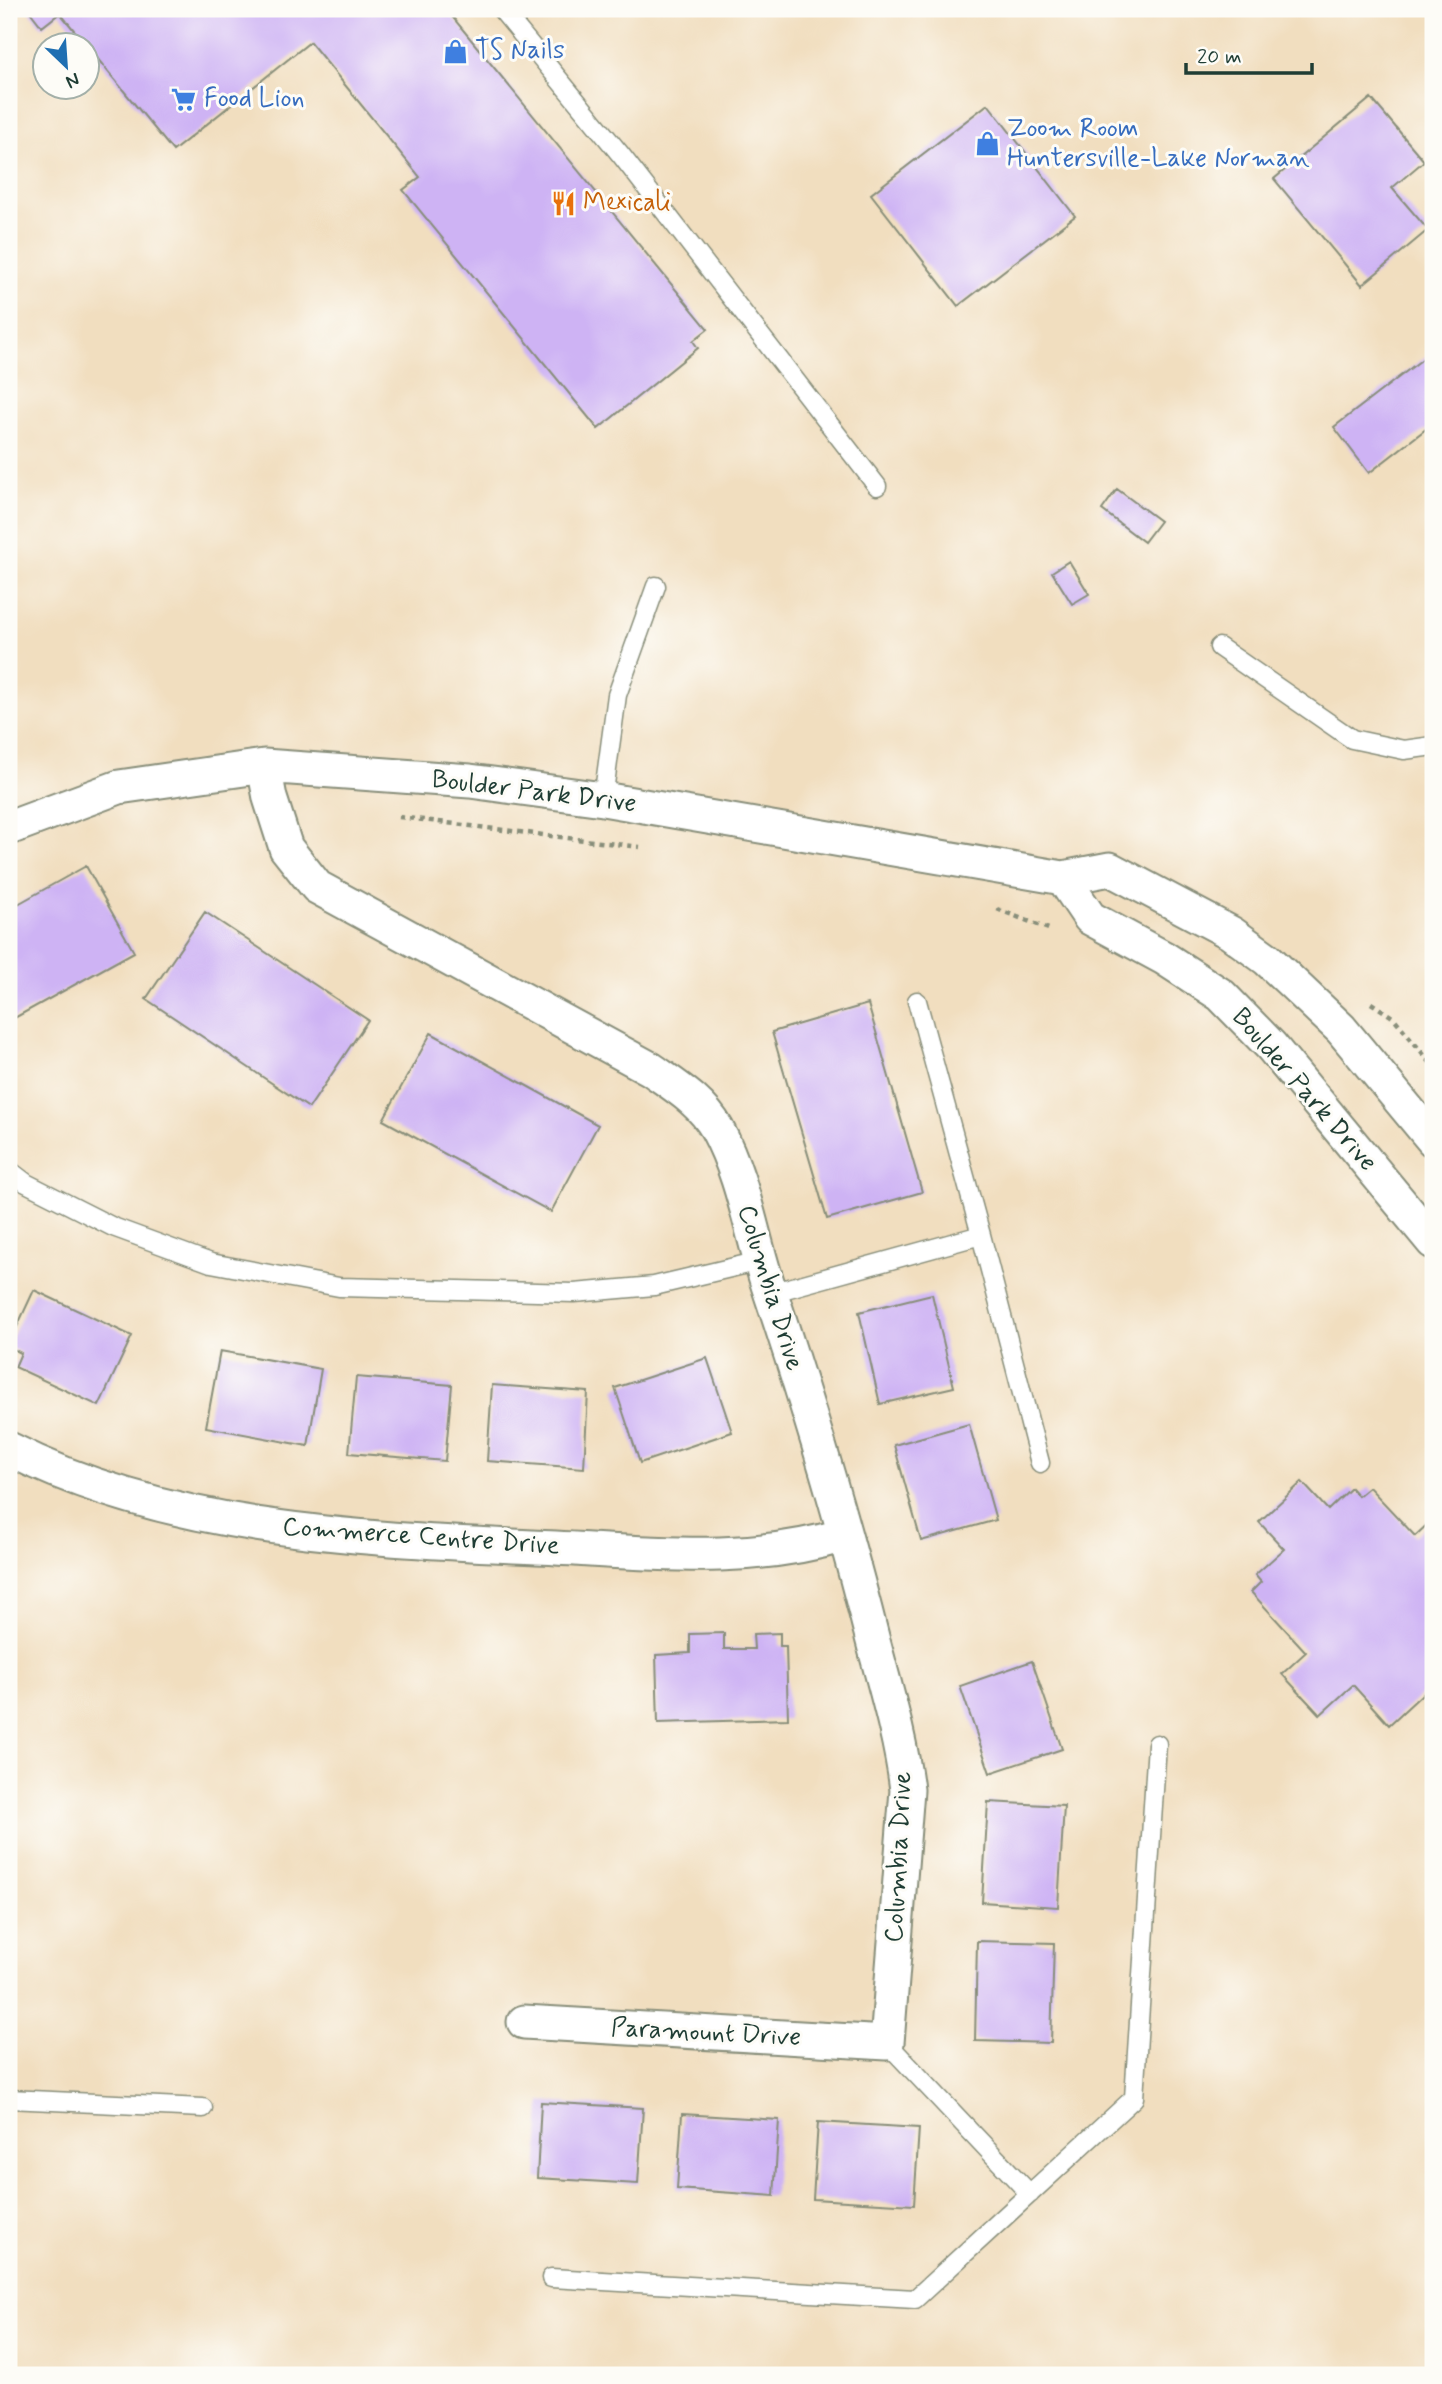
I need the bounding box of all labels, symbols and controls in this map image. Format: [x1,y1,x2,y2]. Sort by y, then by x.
north arrow [32,32,102,102]
scale bar [1186,32,1312,76]
place label: TS Nails [475,34,565,68]
shop icon: TS Nails [441,37,469,65]
text: 20 m [1197,43,1242,71]
text: N [62,66,84,94]
place label: Food Lion [204,82,305,116]
supermarket icon: Food Lion [170,85,198,113]
place label: Zoom Room Huntersville-Lake Norman [1007,112,1310,176]
shop icon: Zoom Room Huntersville-Lake Norman [973,130,1001,158]
place label: Mexicali [583,186,671,220]
restaurant icon: Mexicali [549,189,577,217]
street label: Boulder Park Drive [430,763,638,821]
street label: Boulder Park Drive [1224,1001,1384,1179]
street label: Columbia Drive [729,1201,811,1375]
street label: Commerce Centre Drive [281,1510,561,1564]
street label: Columbia Drive [878,1770,920,1944]
street label: Paramount Drive [610,2011,802,2055]

